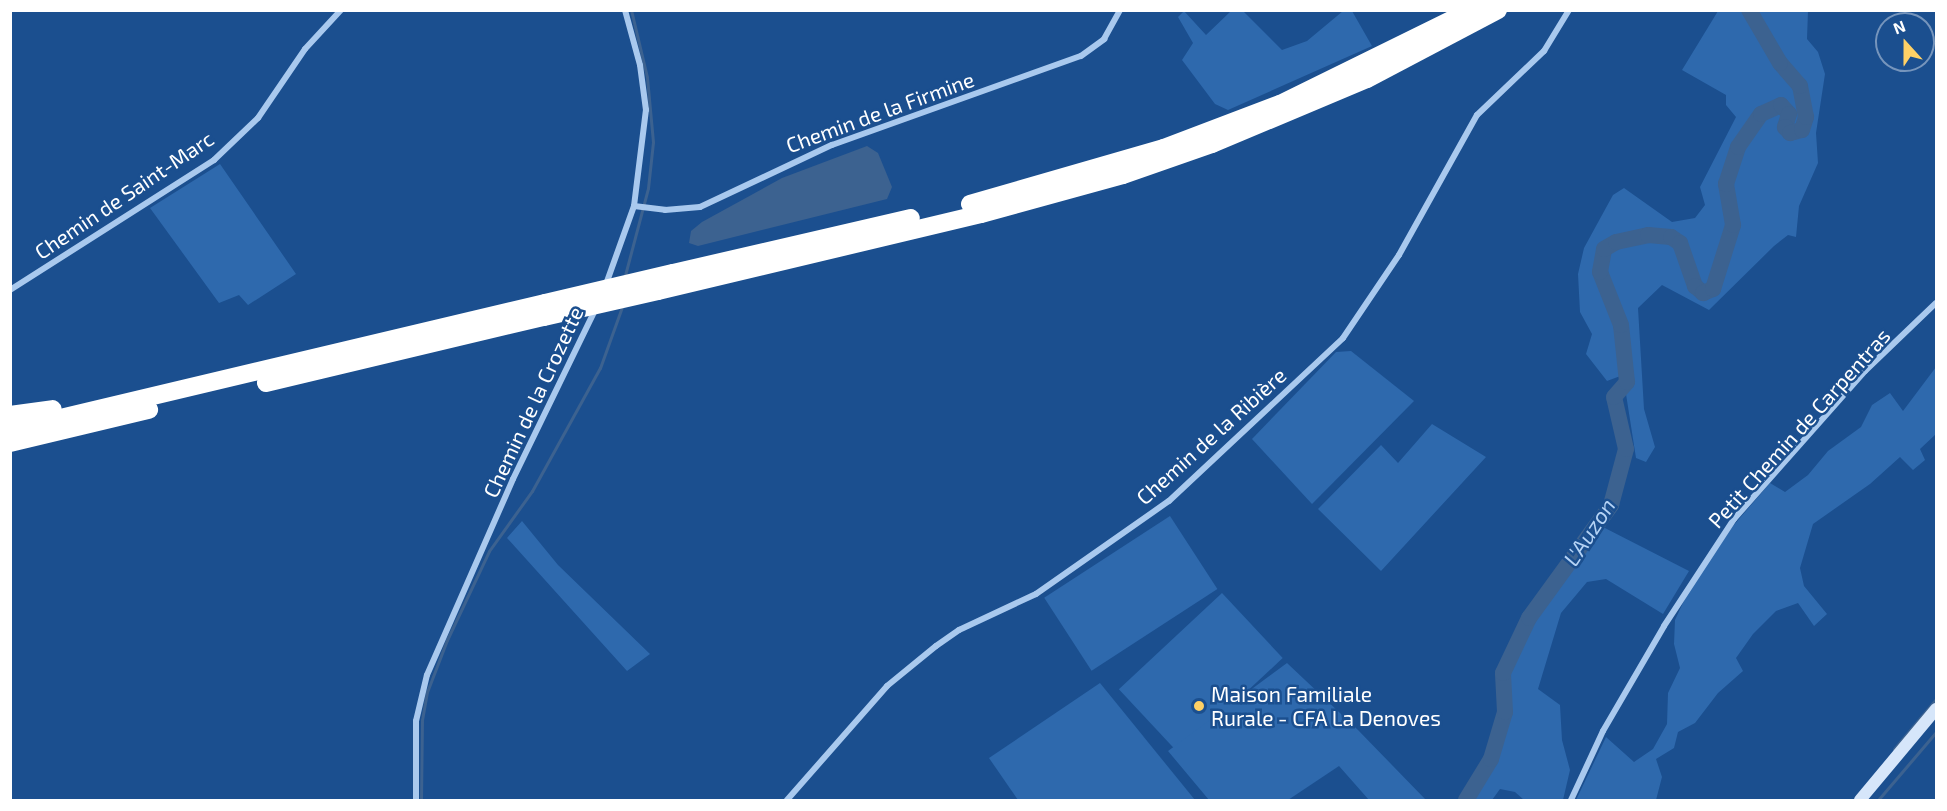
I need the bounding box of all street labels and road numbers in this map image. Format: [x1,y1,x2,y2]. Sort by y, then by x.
street label: Chemin de la Firmine [782,66,978,158]
street label: Chemin de Saint-Marc [30,126,218,264]
street label: Chemin de la Crozette [478,303,588,501]
street label: Petit Chemin de Carpentras [1703,323,1895,533]
street label: Chemin de la Ribière [1131,362,1291,510]

